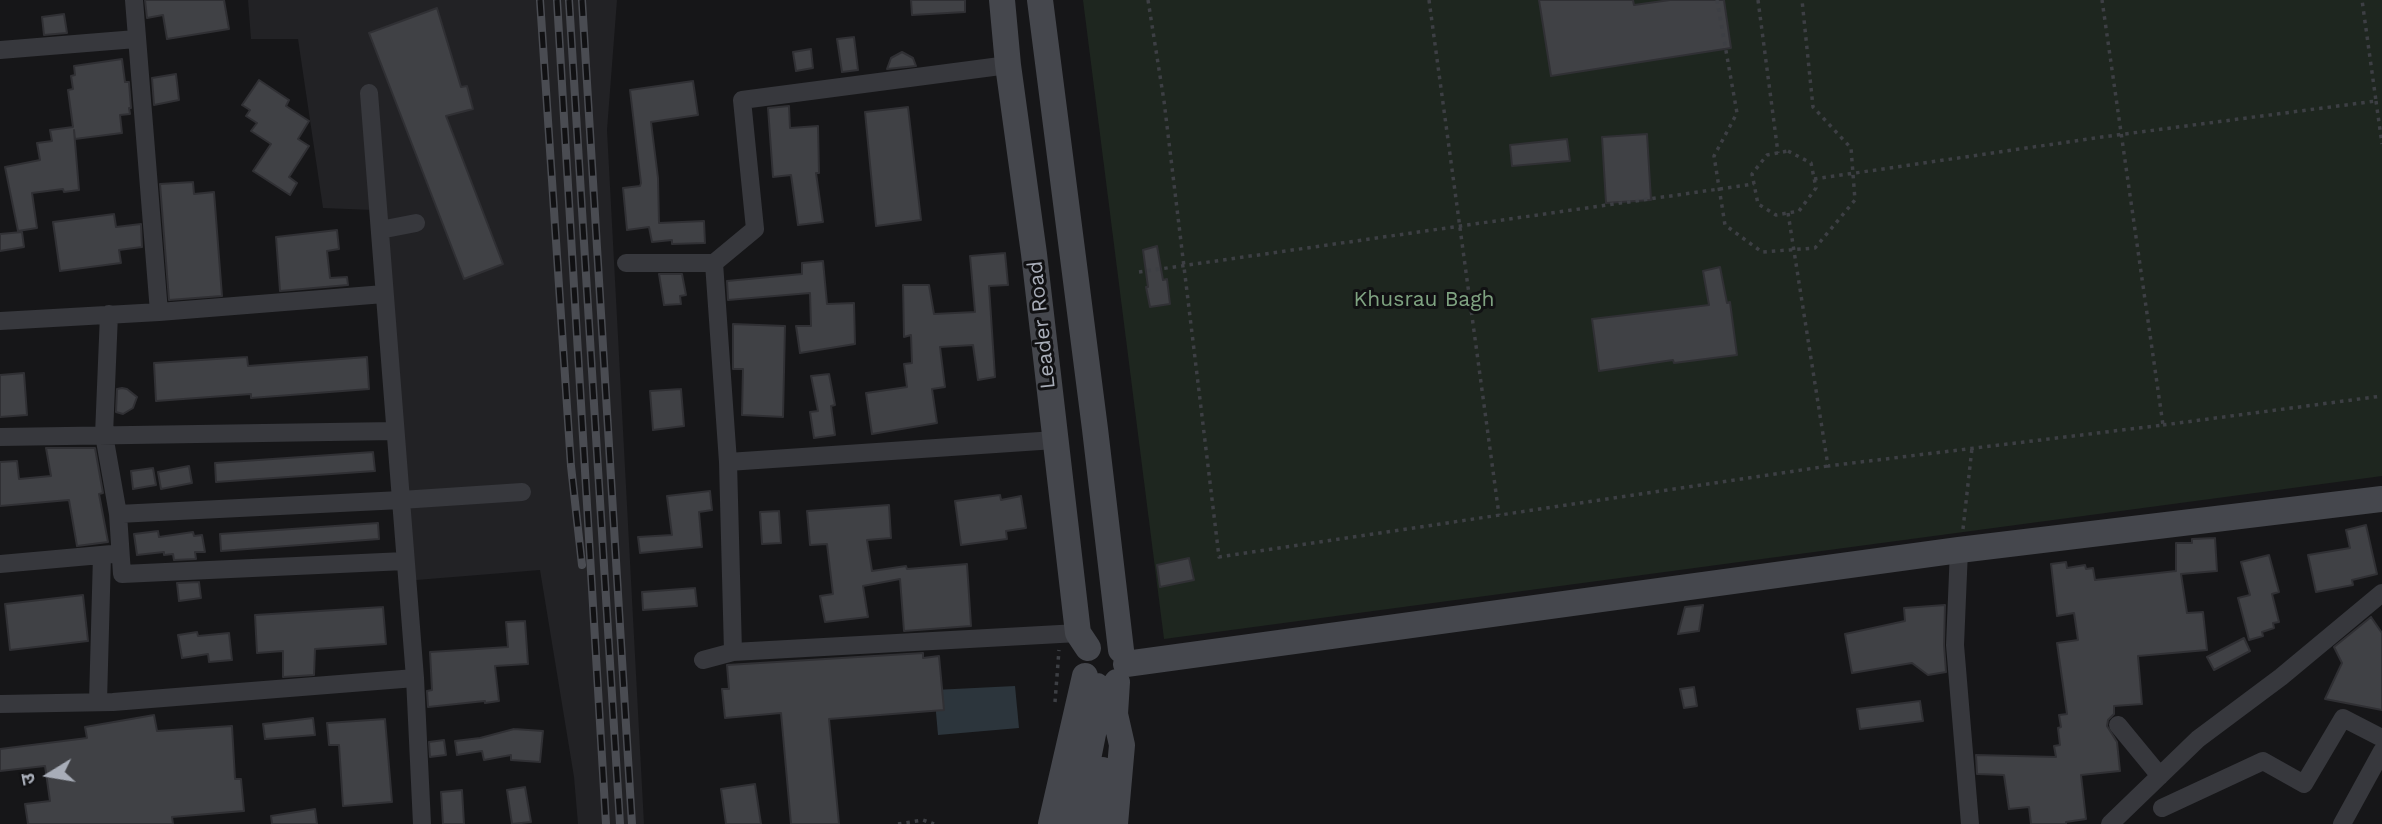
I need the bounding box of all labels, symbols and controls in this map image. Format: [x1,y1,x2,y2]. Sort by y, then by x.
street label: Leader Road [1023,260,1061,390]
park label: Khusrau Bagh [1354,287,1494,313]
north arrow [14,740,84,810]
text: उ [16,771,40,787]

